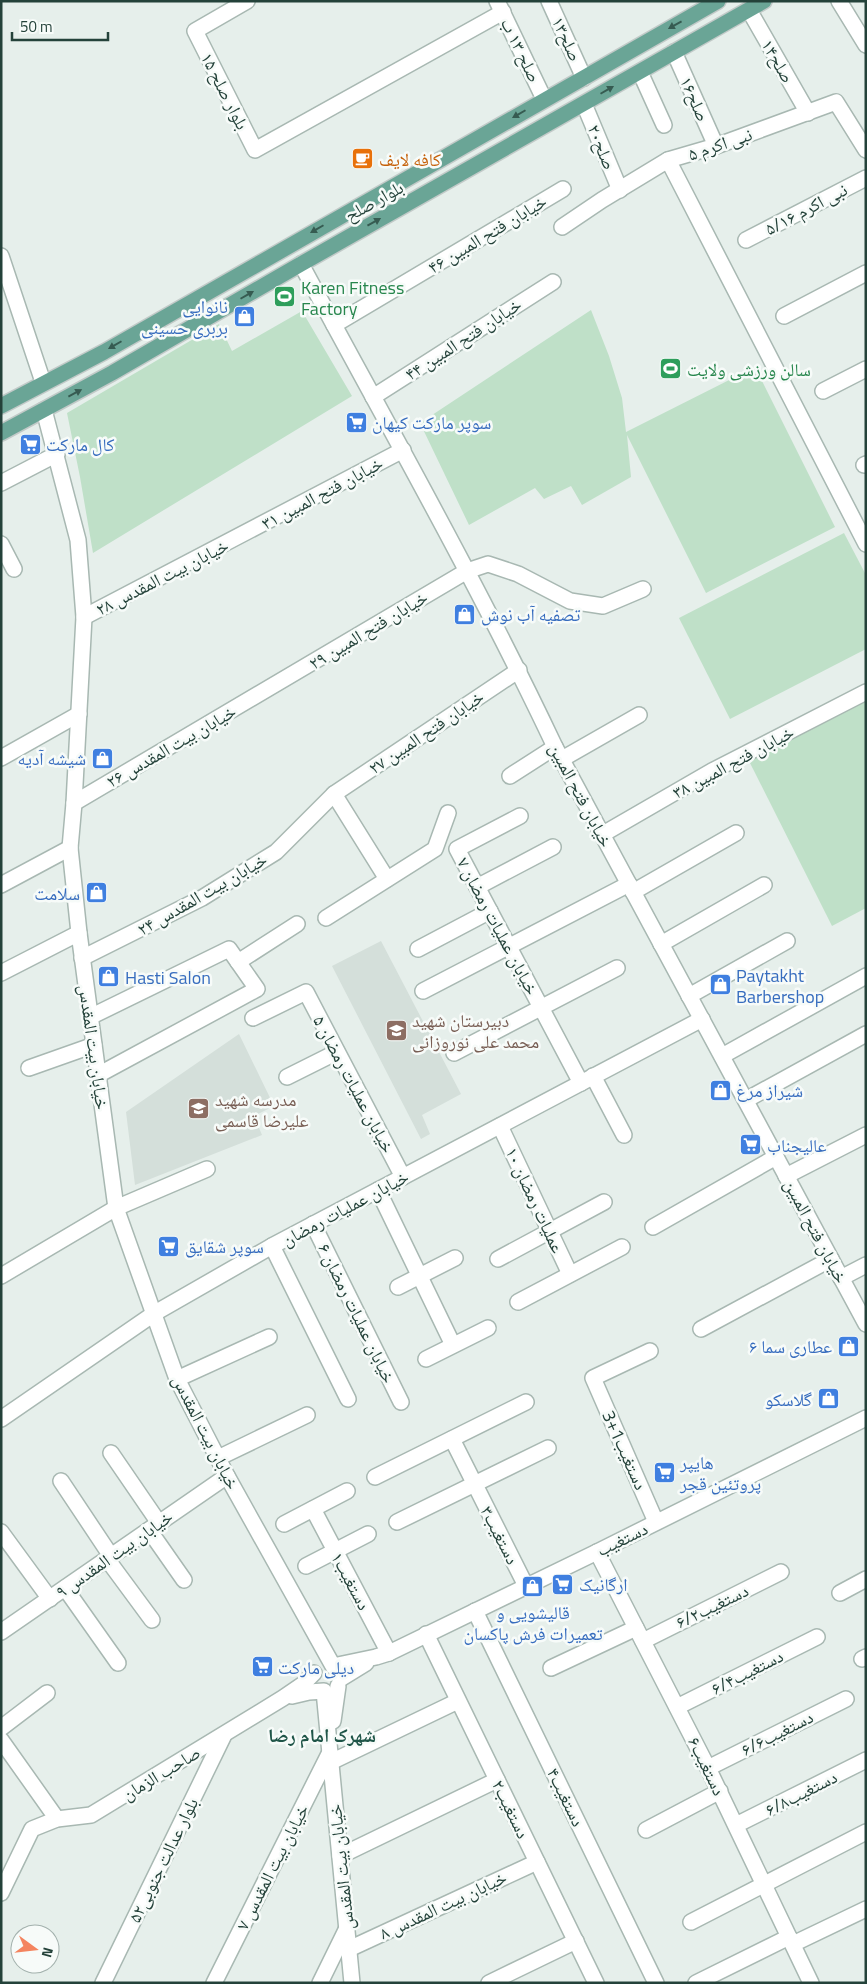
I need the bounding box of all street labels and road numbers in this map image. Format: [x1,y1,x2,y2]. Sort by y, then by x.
street label: صلح۱۳ [545,12,589,66]
street label: صلح ۱۳ ب [494,13,548,87]
street label: صلح۱۴ [755,34,801,88]
street label: بلوار صلح ۱۵ [194,48,256,134]
street label: صلح۱۶ [673,72,717,126]
street label: صلح۲۰ [581,120,623,174]
street label: نبی اکرم ۵ [684,120,756,168]
street label: بلوار صلح [340,174,408,228]
street label: نبی اکرم ۵/۱۶ [760,176,852,242]
street label: خیابان فتح المبین ۴۶ [422,188,552,280]
street label: خیابان فتح المبین ۴۴ [399,291,527,387]
street label: خیابان فتح المبین ۳۱ [256,450,388,536]
street label: خیابان بیت المقدس ۲۸ [91,532,233,622]
street label: خیابان فتح المبین ۲۹ [303,584,433,676]
street label: خیابان فتح المبین ۲۷ [363,683,489,781]
street label: خیابان بیت المقدس ۲۶ [101,698,241,794]
street label: خیابان فتح المبین ۳۸ [667,719,799,805]
street label: خیابان فتح المبین [542,738,620,852]
street label: خیابان بیت المقدس ۲۴ [132,846,272,942]
street label: خیابان عملیات رمضان ۷ [450,852,546,1000]
street label: خیابان بیت المقدس [72,983,116,1111]
street label: خیابان عملیات رمضان ۵ [306,1010,402,1158]
street label: عملیات رمضان ۱۰ [499,1143,571,1257]
street label: خیابان عملیات رمضان [277,1163,413,1253]
street label: خیابان فتح المبین [777,1174,855,1288]
street label: خیابان عملیات رمضان ۶ [311,1238,403,1388]
street label: خیابان بیت المقدس [165,1370,247,1494]
street label: 3+1دستغیب [595,1406,655,1494]
street label: دستغیب۳ [474,1501,526,1569]
street label: خیابان بیت المقدس ۹ [50,1503,178,1605]
street label: دستغیب [592,1515,652,1563]
street label: دستغیب۱ [324,1547,378,1615]
street label: دستغیب۶/۲ [671,1577,753,1635]
street label: دستغیب۶/۴ [706,1642,788,1702]
street label: دستغیب۶/۶ [736,1703,818,1763]
street label: دستغیب۶ [681,1732,733,1800]
street label: صاحب الزمان [117,1739,205,1807]
street label: دستغیب۴ [540,1763,592,1831]
street label: دستغیب۶/۸ [760,1763,842,1823]
street label: ۲دستغیب [485,1775,537,1843]
street label: بلوار عدالت جنوبی۵۲ [121,1793,205,1927]
street label: خیابان بیت المقدس ۷ [229,1799,315,1935]
street label: خیابان بیت المقدس [321,1803,361,1931]
street label: خیابان بیت المقدس ۸ [375,1864,511,1946]

